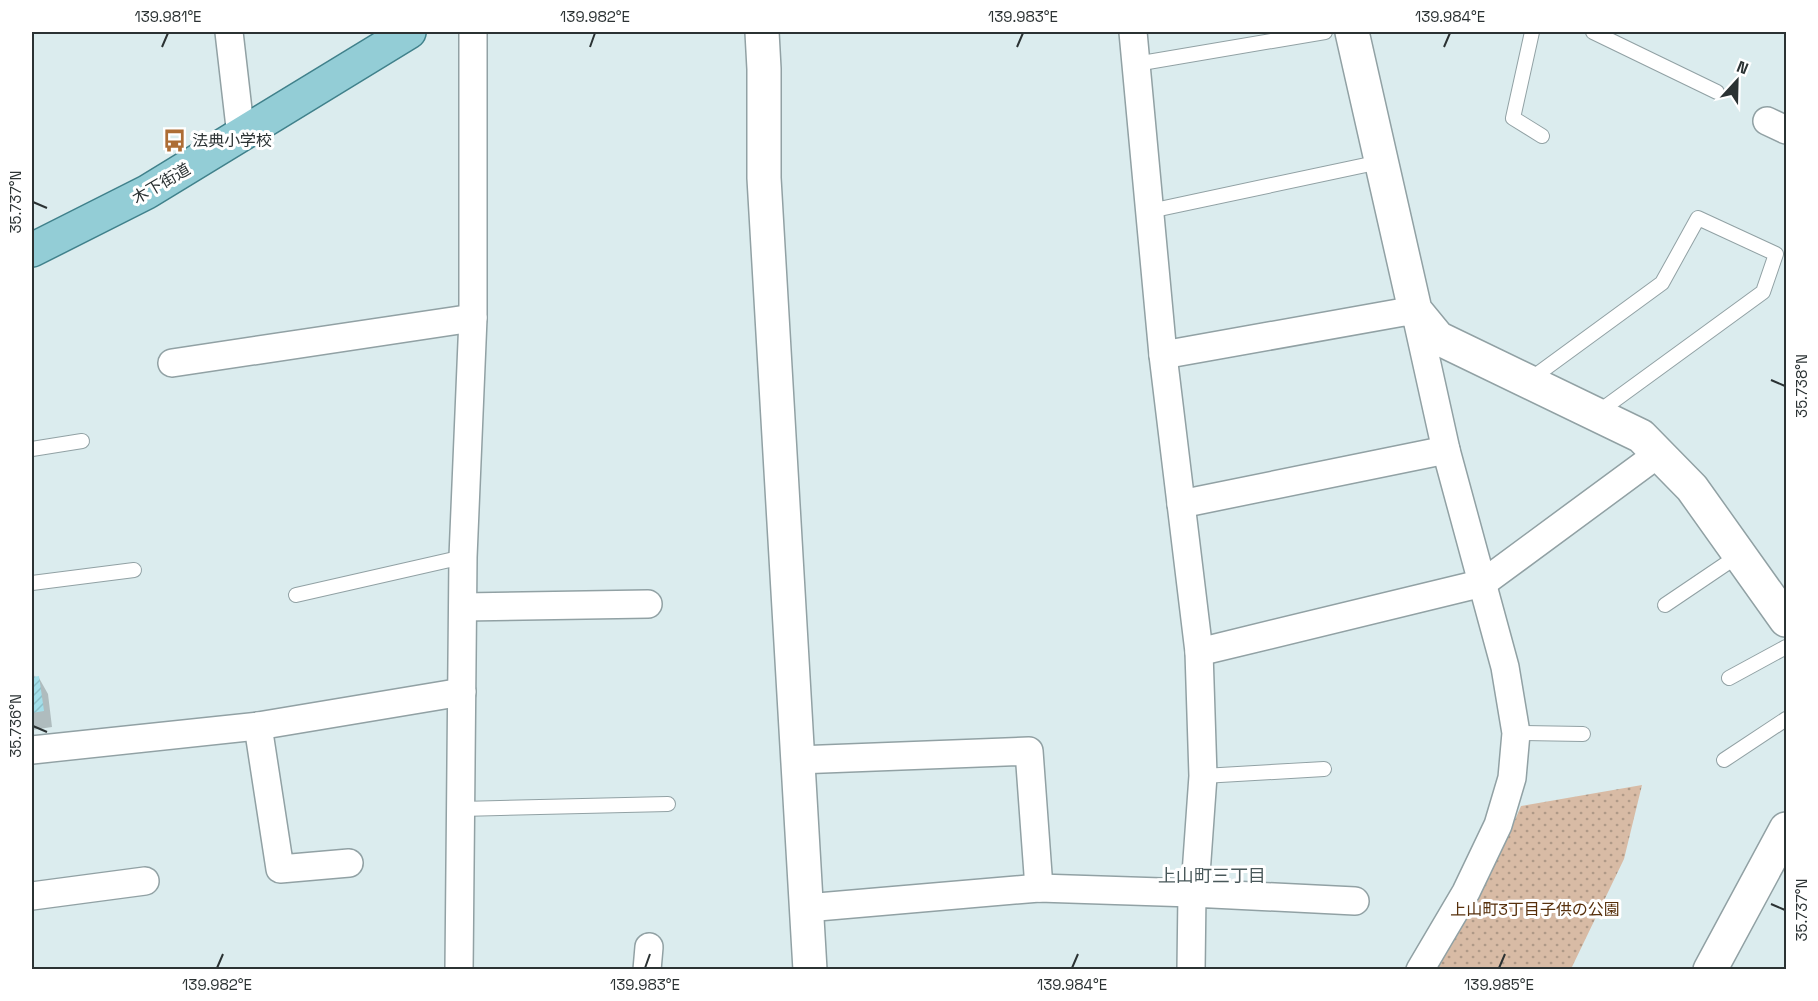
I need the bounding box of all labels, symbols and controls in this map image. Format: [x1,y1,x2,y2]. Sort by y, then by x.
text: 139.981°E [134,7,202,26]
text: 139.982°E [560,7,630,26]
text: 139.983°E [988,7,1058,26]
text: 139.984°E [1415,7,1485,26]
north arrow [1707,51,1767,111]
text: N [1734,56,1751,79]
bus stop icon: 法典小学校 [161,127,187,153]
place label: 法典小学校 [192,130,272,151]
street label: 木下街道 [128,158,194,209]
text: 35.737°N [6,171,25,233]
text: 35.738°N [1792,354,1811,418]
text: 35.736°N [6,694,25,758]
district label: 上山町三丁目 [1158,864,1266,887]
text: 35.737°N [1792,879,1811,941]
park label: 上山町3丁目子供の公園 [1450,899,1620,920]
text: 139.982°E [182,975,252,994]
text: 139.983°E [610,975,680,994]
text: 139.984°E [1037,975,1107,994]
text: 139.985°E [1464,975,1534,994]

